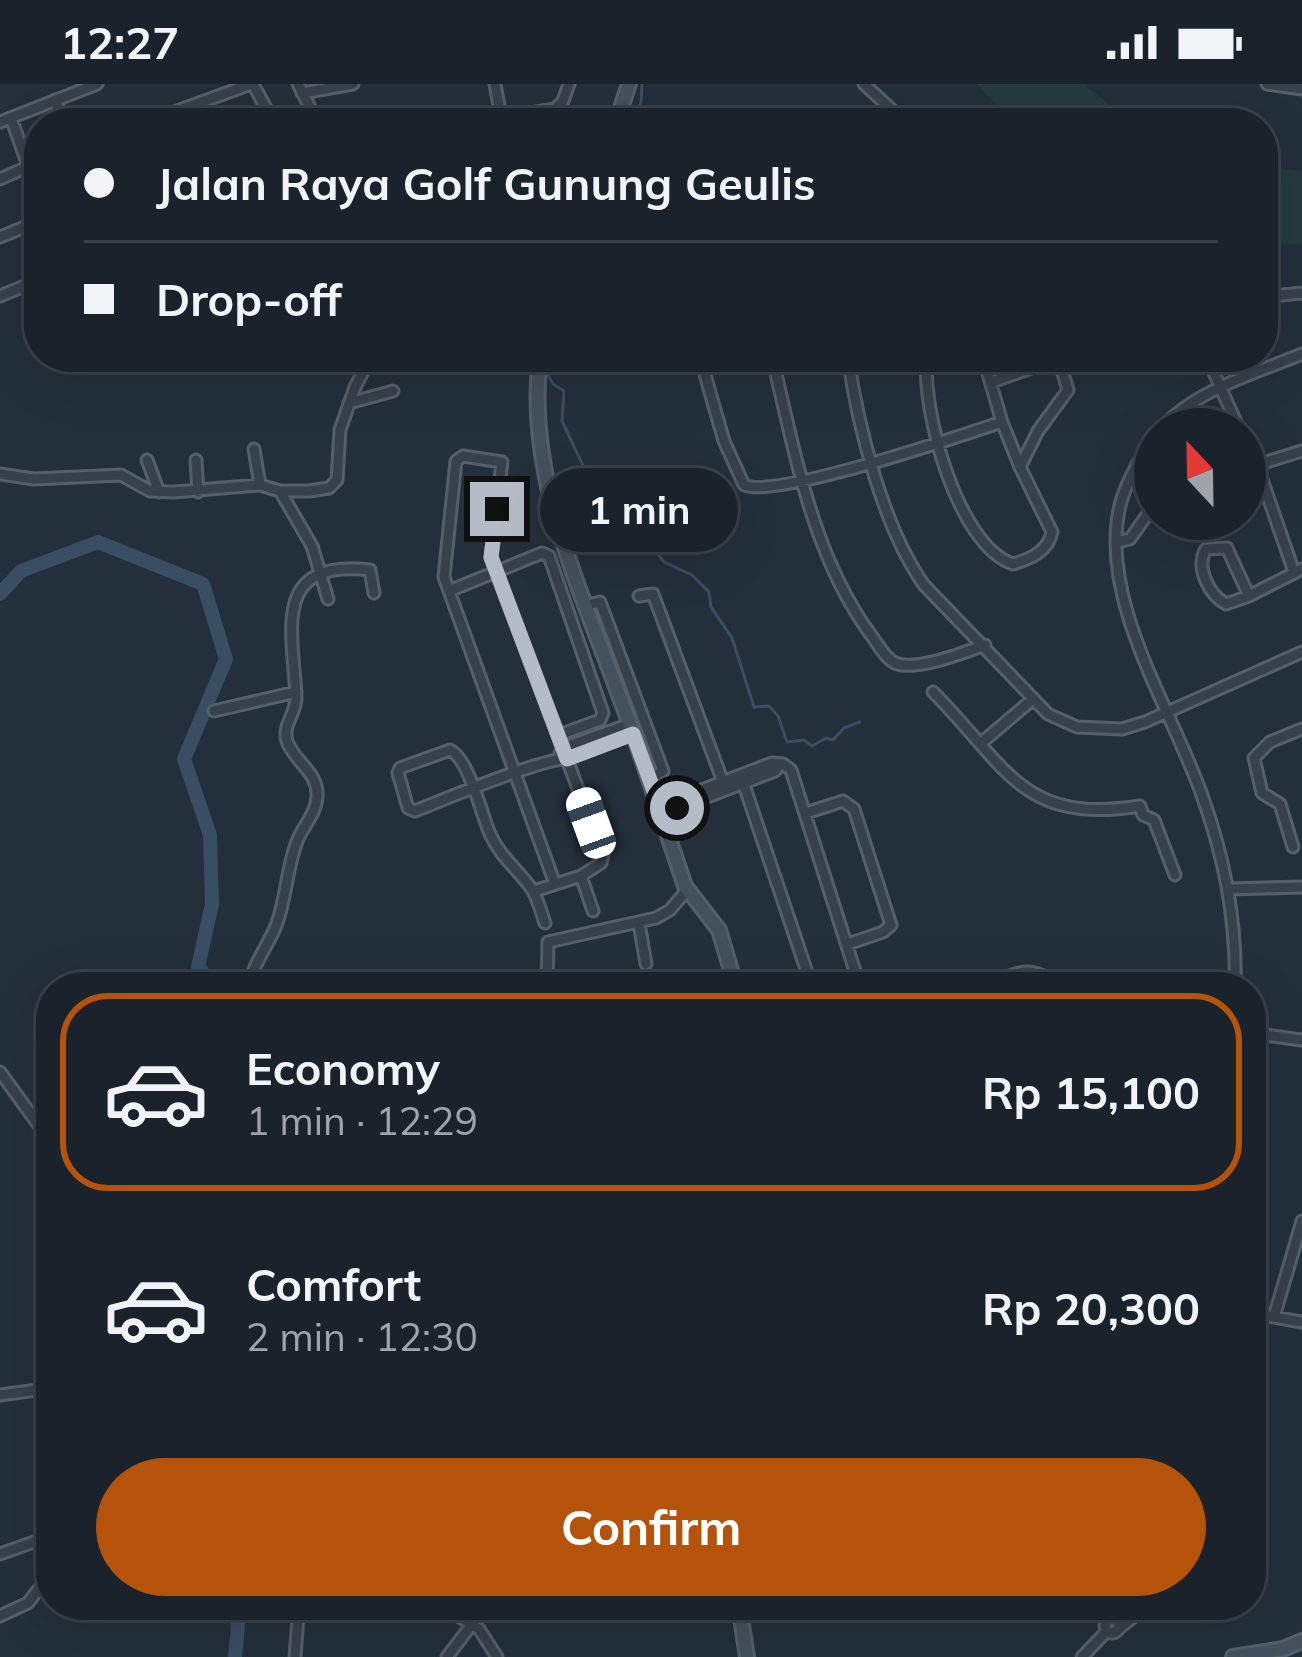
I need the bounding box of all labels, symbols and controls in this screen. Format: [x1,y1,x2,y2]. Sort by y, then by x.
text: 12:27 [60,14,179,70]
text: Jalan Raya Golf Gunung Geulis [156,155,815,211]
text: Drop-off [156,271,342,327]
north arrow [1134,408,1266,540]
map controls [1134,408,1266,540]
callout: 1 min [539,467,737,551]
route end [470,482,524,536]
text: 1 min [588,485,690,534]
route start [650,781,704,835]
car [562,783,620,863]
icon: car [102,1038,210,1146]
text: Economy [246,1040,440,1096]
text: Rp 15,100 [982,1064,1200,1120]
text: 1 min · 12:29 [246,1096,478,1145]
icon: car [102,1254,210,1362]
text: Comfort [246,1256,421,1312]
text: Rp 20,300 [982,1280,1200,1336]
text: 2 min · 12:30 [246,1312,478,1361]
button: Confirm [96,1458,1206,1596]

